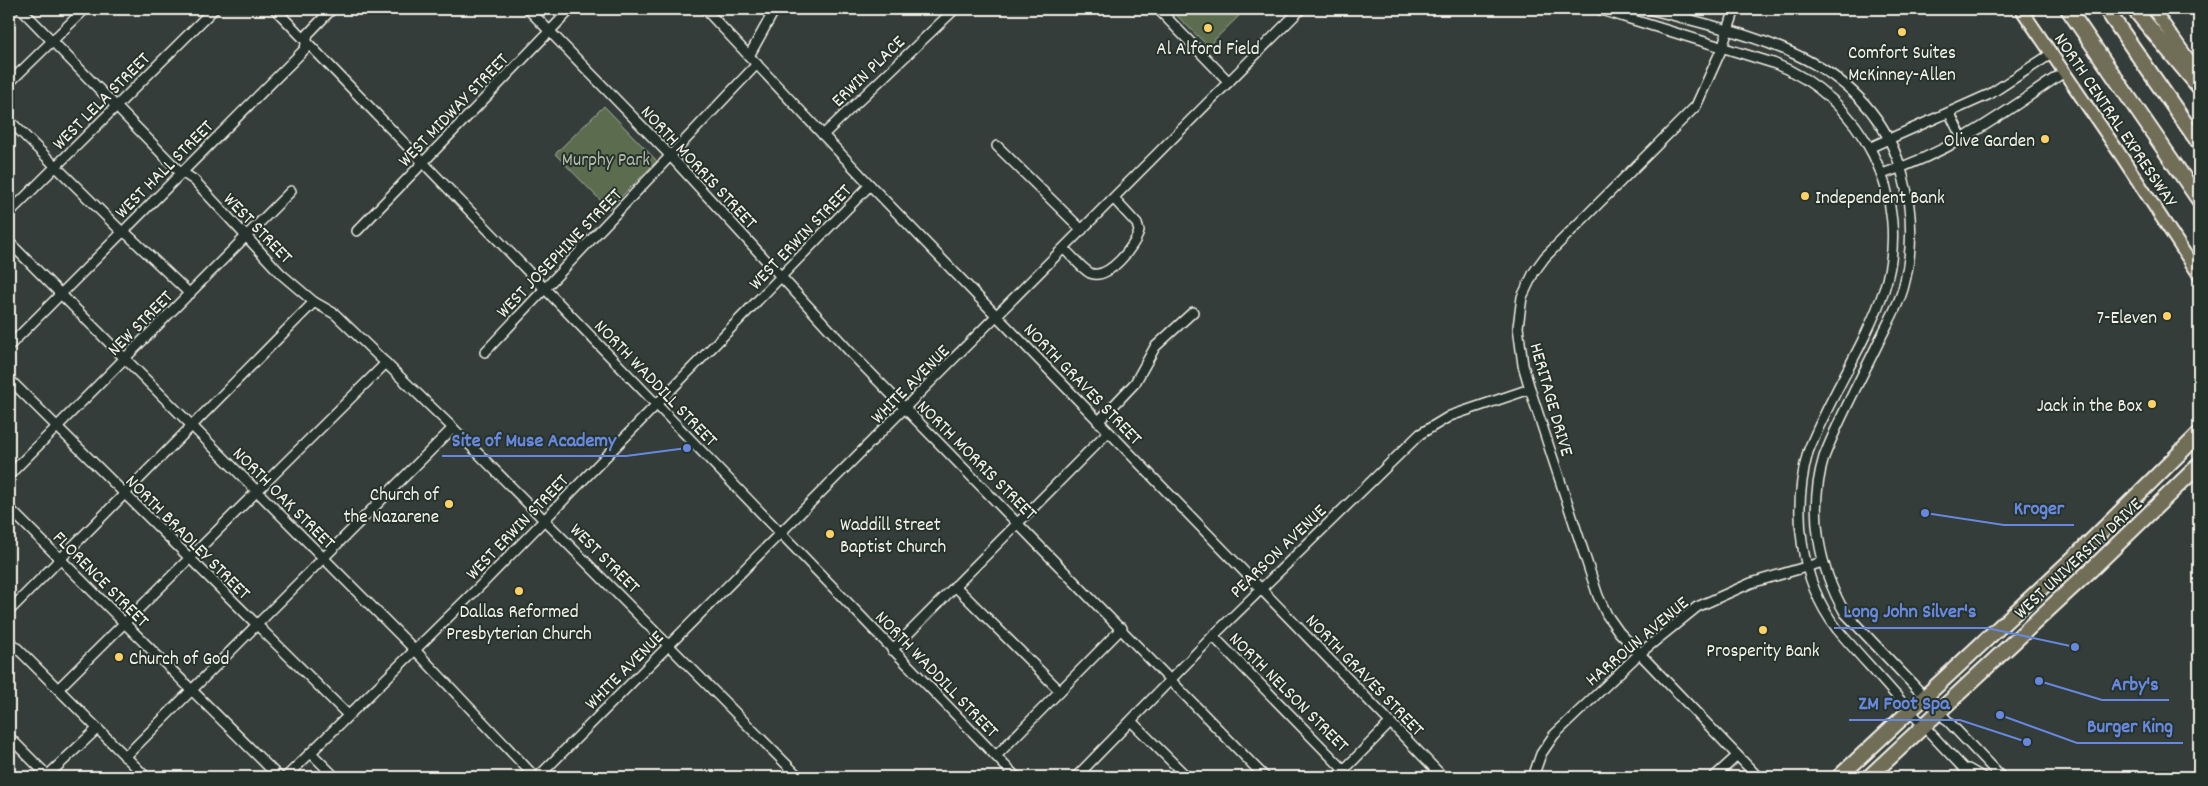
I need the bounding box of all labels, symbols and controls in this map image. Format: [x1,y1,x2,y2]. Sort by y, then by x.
marker: Al Alford Field [1202,22,1214,34]
marker: Comfort Suites McKinney-Allen [1896,26,1908,38]
street label: NORTH CENTRAL EXPRESSWAY [2046,29,2183,214]
street label: ERWIN PLACE [827,30,913,115]
place label: Al Alford Field [1156,37,1260,64]
place label: Comfort Suites McKinney-Allen [1848,41,1956,90]
street label: WEST LELA STREET [47,47,158,158]
street label: WEST MIDWAY STREET [393,48,516,175]
street label: NORTH MORRIS STREET [633,100,762,237]
street label: WEST HALL STREET [110,115,221,226]
place label: Olive Garden [1944,129,2035,156]
marker: Olive Garden [2039,133,2051,145]
park label: Murphy Park [562,148,650,175]
street label: WEST ERWIN STREET [744,179,860,298]
street label: WEST JOSEPHINE STREET [491,183,630,325]
place label: Independent Bank [1815,186,1945,213]
street label: WEST STREET [216,188,298,271]
marker: Independent Bank [1799,190,1811,202]
street label: NEW STREET [102,285,181,363]
place label: 7-Eleven [2097,306,2157,333]
marker: 7-Eleven [2161,310,2173,322]
street label: NORTH WADDILL STREET [586,315,723,455]
street label: NORTH GRAVES STREET [1016,318,1147,453]
street label: WHITE AVENUE [866,339,957,431]
street label: HERITAGE DRIVE [1521,340,1579,460]
place label: Jack in the Box [2037,394,2142,421]
street label: NORTH MORRIS STREET [909,395,1042,528]
marker: Jack in the Box [2146,398,2158,410]
callout: Site of Muse Academy [442,421,626,456]
text: Site of Muse Academy [452,428,617,456]
street label: NORTH OAK STREET [225,442,340,557]
street label: WEST ERWIN STREET [461,469,577,588]
street label: NORTH BRADLEY STREET [118,470,256,608]
place label: Church of the Nazarene [344,483,440,532]
callout: Kroger [2004,490,2074,525]
street label: WEST UNIVERSITY DRIVE [2009,492,2150,626]
text: Kroger [2014,496,2065,524]
marker: Church of the Nazarene [443,498,455,510]
street label: PEARSON AVENUE [1225,499,1334,606]
place label: Waddill Street Baptist Church [840,513,946,562]
street label: WEST STREET [562,518,645,601]
street label: FLORENCE STREET [45,526,154,635]
marker: Waddill Street Baptist Church [824,528,836,540]
marker: Dallas Reformed Presbyterian Church [513,585,525,597]
street label: HARROUN AVENUE [1581,591,1696,694]
callout: Long John Silver's [1834,593,1987,628]
text: Long John Silver's [1844,599,1976,627]
place label: Dallas Reformed Presbyterian Church [446,600,592,649]
street label: NORTH WADDILL STREET [867,606,1004,746]
street label: NORTH GRAVES STREET [1298,609,1429,744]
marker: Prosperity Bank [1757,624,1769,636]
street label: WHITE AVENUE [580,625,671,717]
street label: NORTH NELSON STREET [1221,627,1354,760]
place label: Prosperity Bank [1706,639,1820,666]
place label: Church of God [129,647,229,674]
marker: Church of God [113,651,125,663]
callout: Arby's [2102,665,2169,700]
text: Arby's [2111,672,2159,700]
callout: ZM Foot Spa [1849,685,1960,720]
text: ZM Foot Spa [1858,691,1950,719]
callout: Burger King [2077,708,2183,743]
text: Burger King [2087,714,2173,742]

